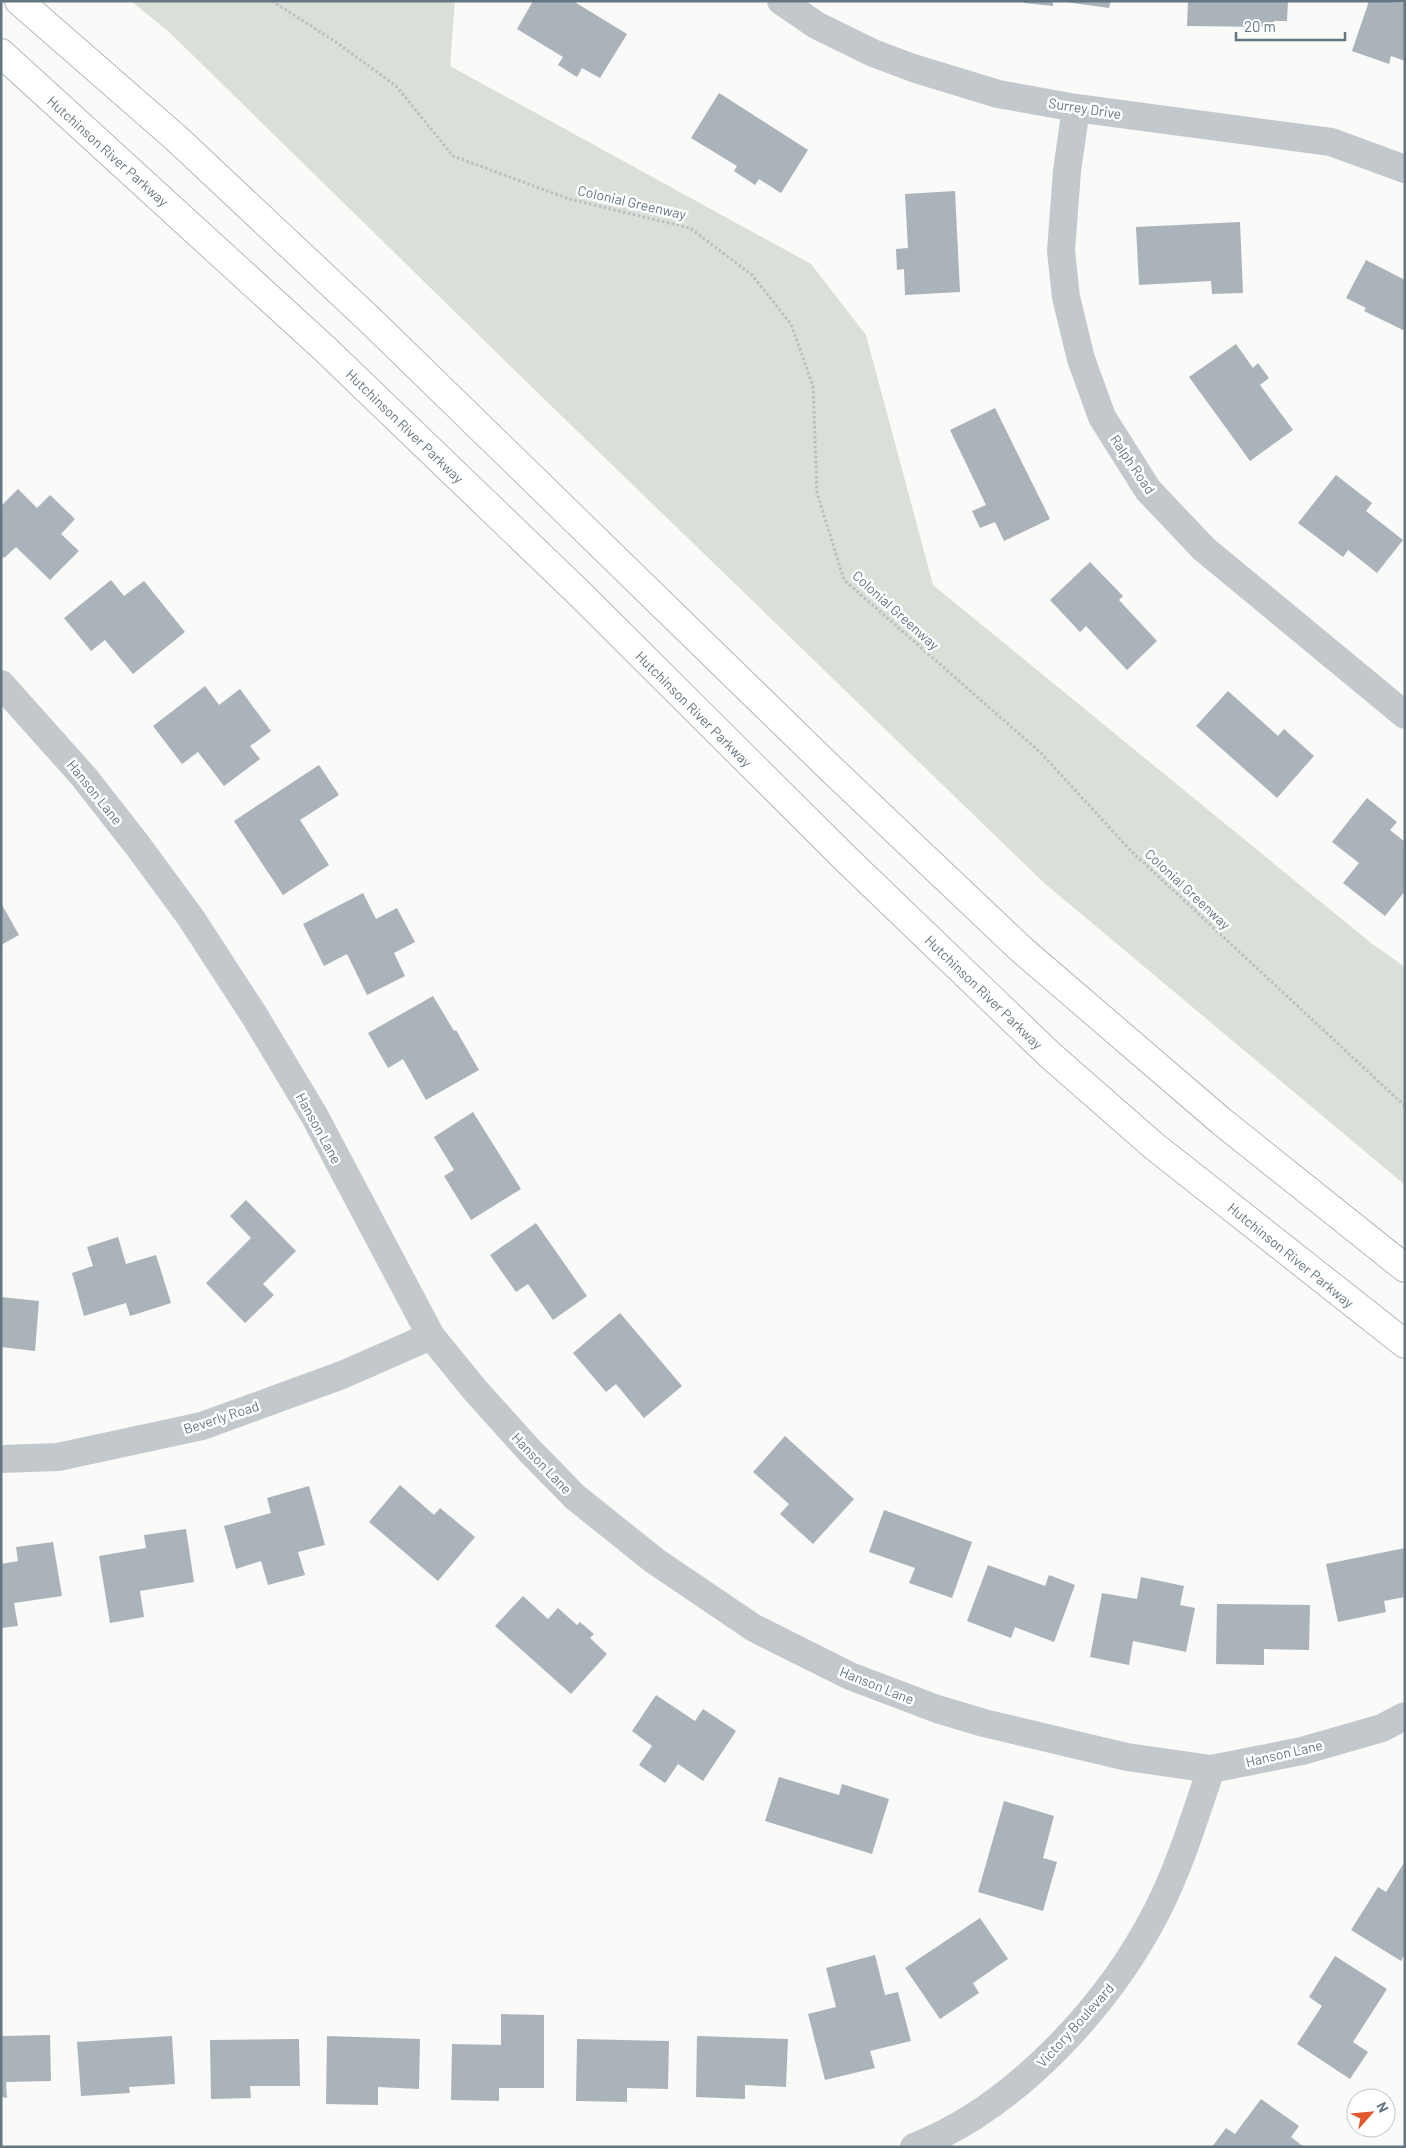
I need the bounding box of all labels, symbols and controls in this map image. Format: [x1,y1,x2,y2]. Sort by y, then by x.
scale bar [1236,10,1345,42]
text: 20 m [1244,17,1276,35]
street label: Hutchinson River Parkway [44,92,172,210]
street label: Surrey Drive [1047,94,1123,122]
street label: Colonial Greenway [576,181,688,223]
street label: Hutchinson River Parkway [343,365,468,487]
street label: Ralph Road [1107,431,1159,497]
street label: Colonial Greenway [849,567,943,654]
street label: Hutchinson River Parkway [632,647,756,771]
street label: Hanson Lane [64,756,126,828]
street label: Colonial Greenway [1142,845,1235,933]
street label: Hutchinson River Parkway [922,931,1047,1053]
street label: Hanson Lane [293,1090,345,1166]
street label: Hutchinson River Parkway [1225,1199,1358,1311]
street label: Beverly Road [181,1397,261,1437]
street label: Hanson Lane [509,1429,575,1497]
street label: Hanson Lane [837,1662,917,1708]
street label: Hanson Lane [1244,1736,1324,1770]
street label: Victory Boulevard [1033,1980,1117,2070]
north arrow [1346,2088,1396,2138]
text: N [1373,2099,1393,2115]

